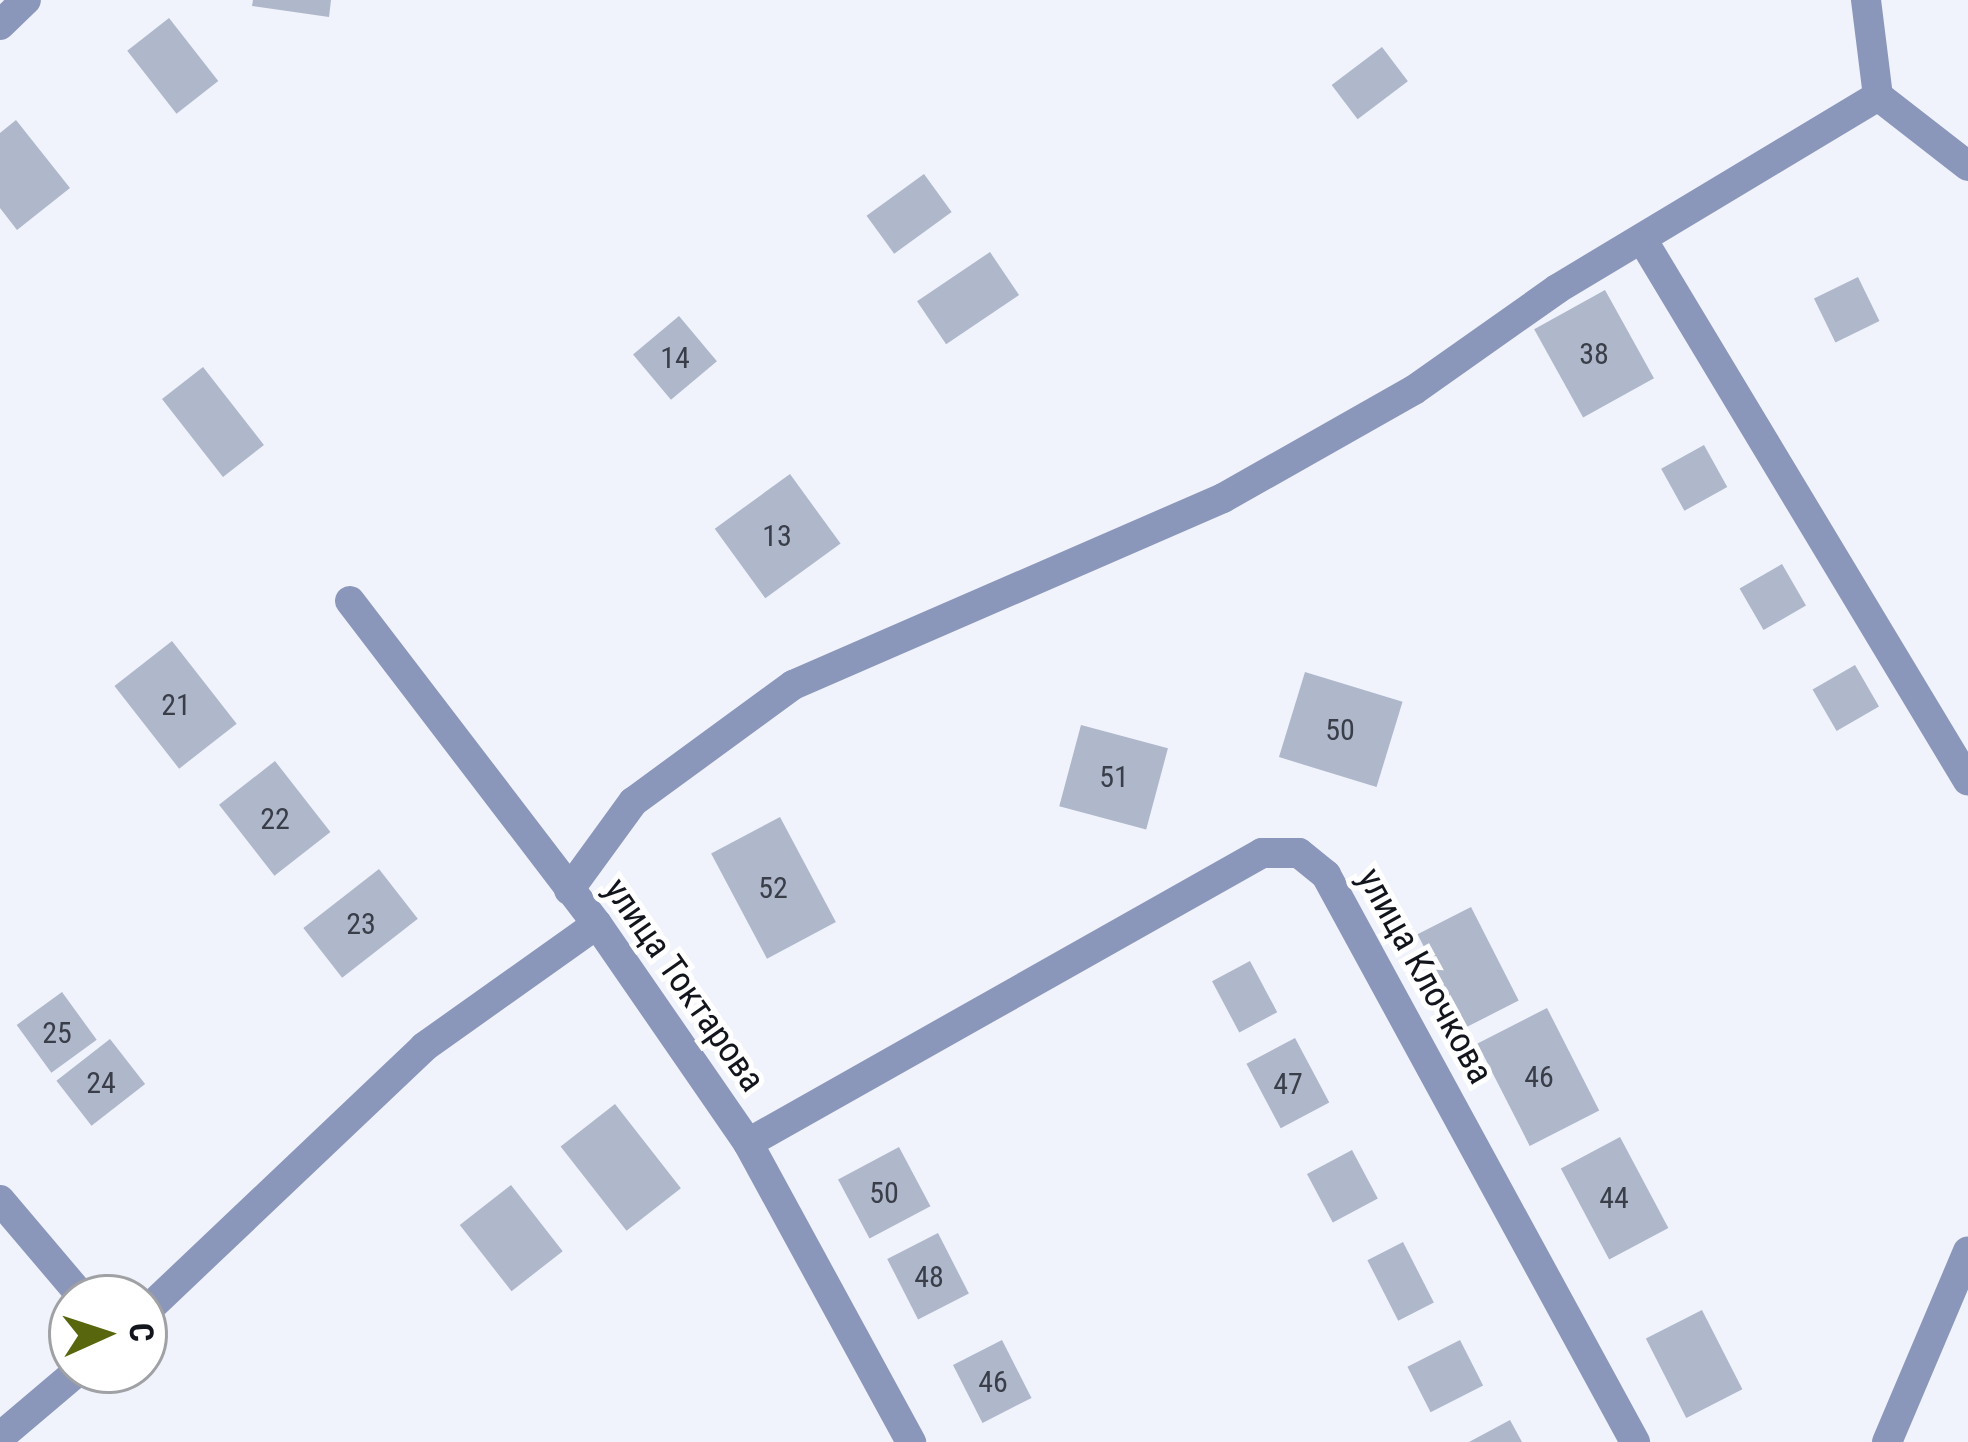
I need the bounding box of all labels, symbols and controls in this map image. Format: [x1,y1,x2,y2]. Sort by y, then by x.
house number: 38 [1579,336,1609,372]
house number: 14 [660,340,690,376]
house number: 13 [762,518,792,554]
house number: 21 [161,687,191,723]
house number: 50 [1325,712,1355,748]
house number: 51 [1099,759,1129,795]
house number: 22 [260,801,290,837]
street label: улица Клочкова [1348,861,1502,1091]
street label: улица Токтарова [594,870,774,1100]
house number: 52 [758,870,788,906]
house number: 23 [346,906,376,942]
house number: 25 [42,1015,72,1051]
house number: 46 [1524,1059,1554,1095]
house number: 24 [86,1065,116,1101]
house number: 47 [1273,1066,1303,1102]
house number: 50 [869,1175,899,1211]
house number: 44 [1599,1180,1629,1216]
house number: 48 [914,1259,944,1295]
north arrow [48,1274,168,1394]
text: С [121,1322,161,1343]
house number: 46 [978,1364,1008,1400]

